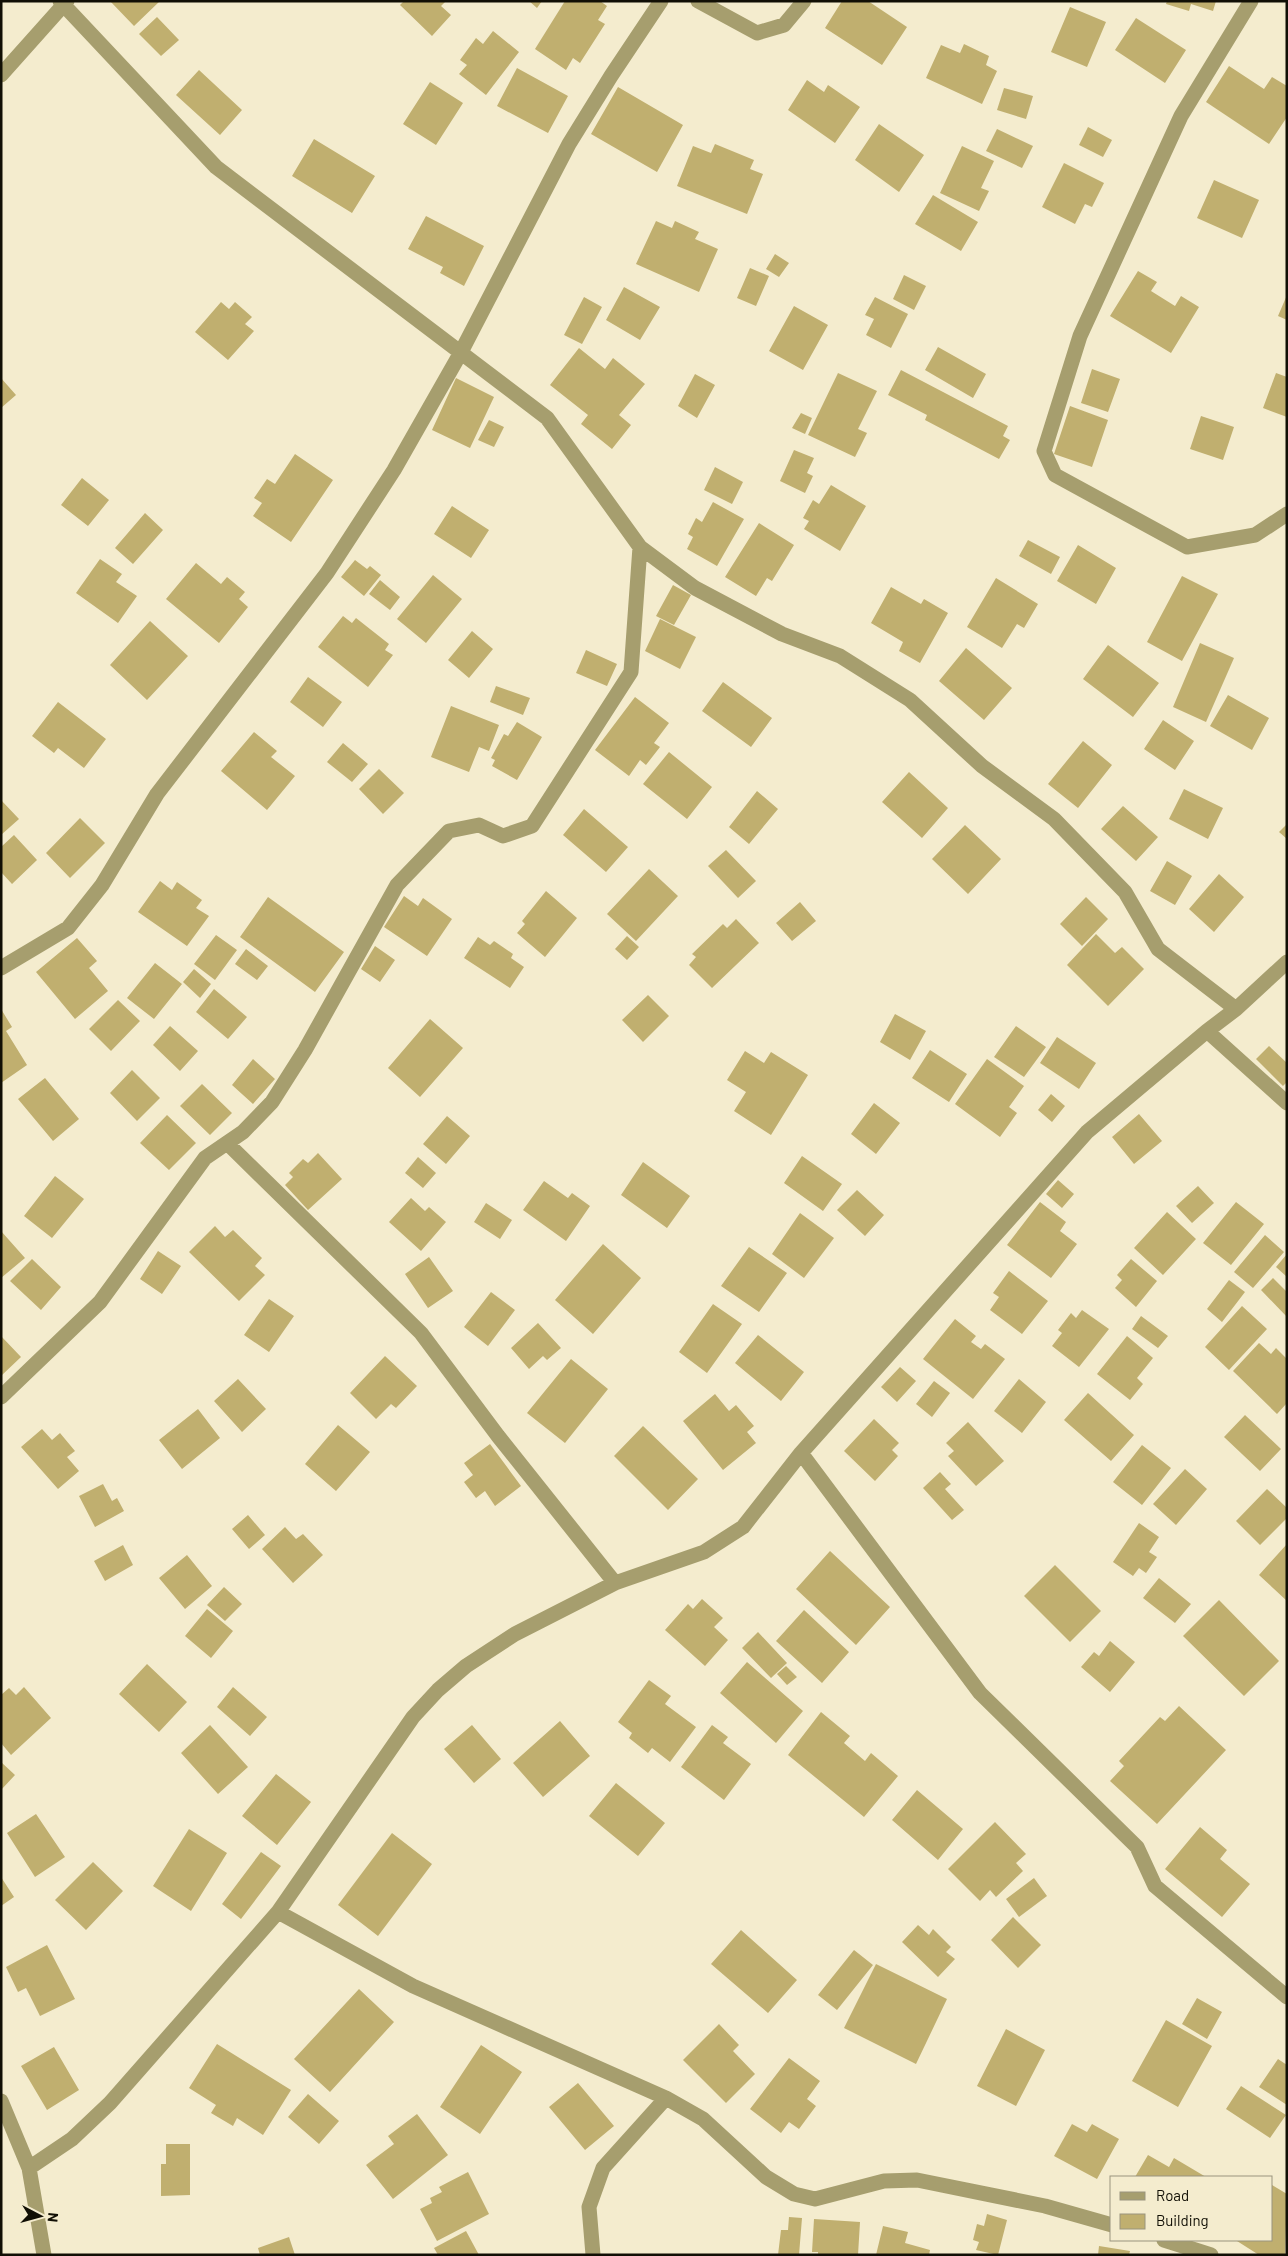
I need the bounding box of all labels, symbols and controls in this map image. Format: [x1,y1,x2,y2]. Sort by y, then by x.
legend [1110,2176,1273,2241]
text: Road [1156,2186,1189,2204]
north arrow [15,2191,65,2241]
text: Building [1156,2211,1209,2229]
text: N [44,2212,62,2223]

